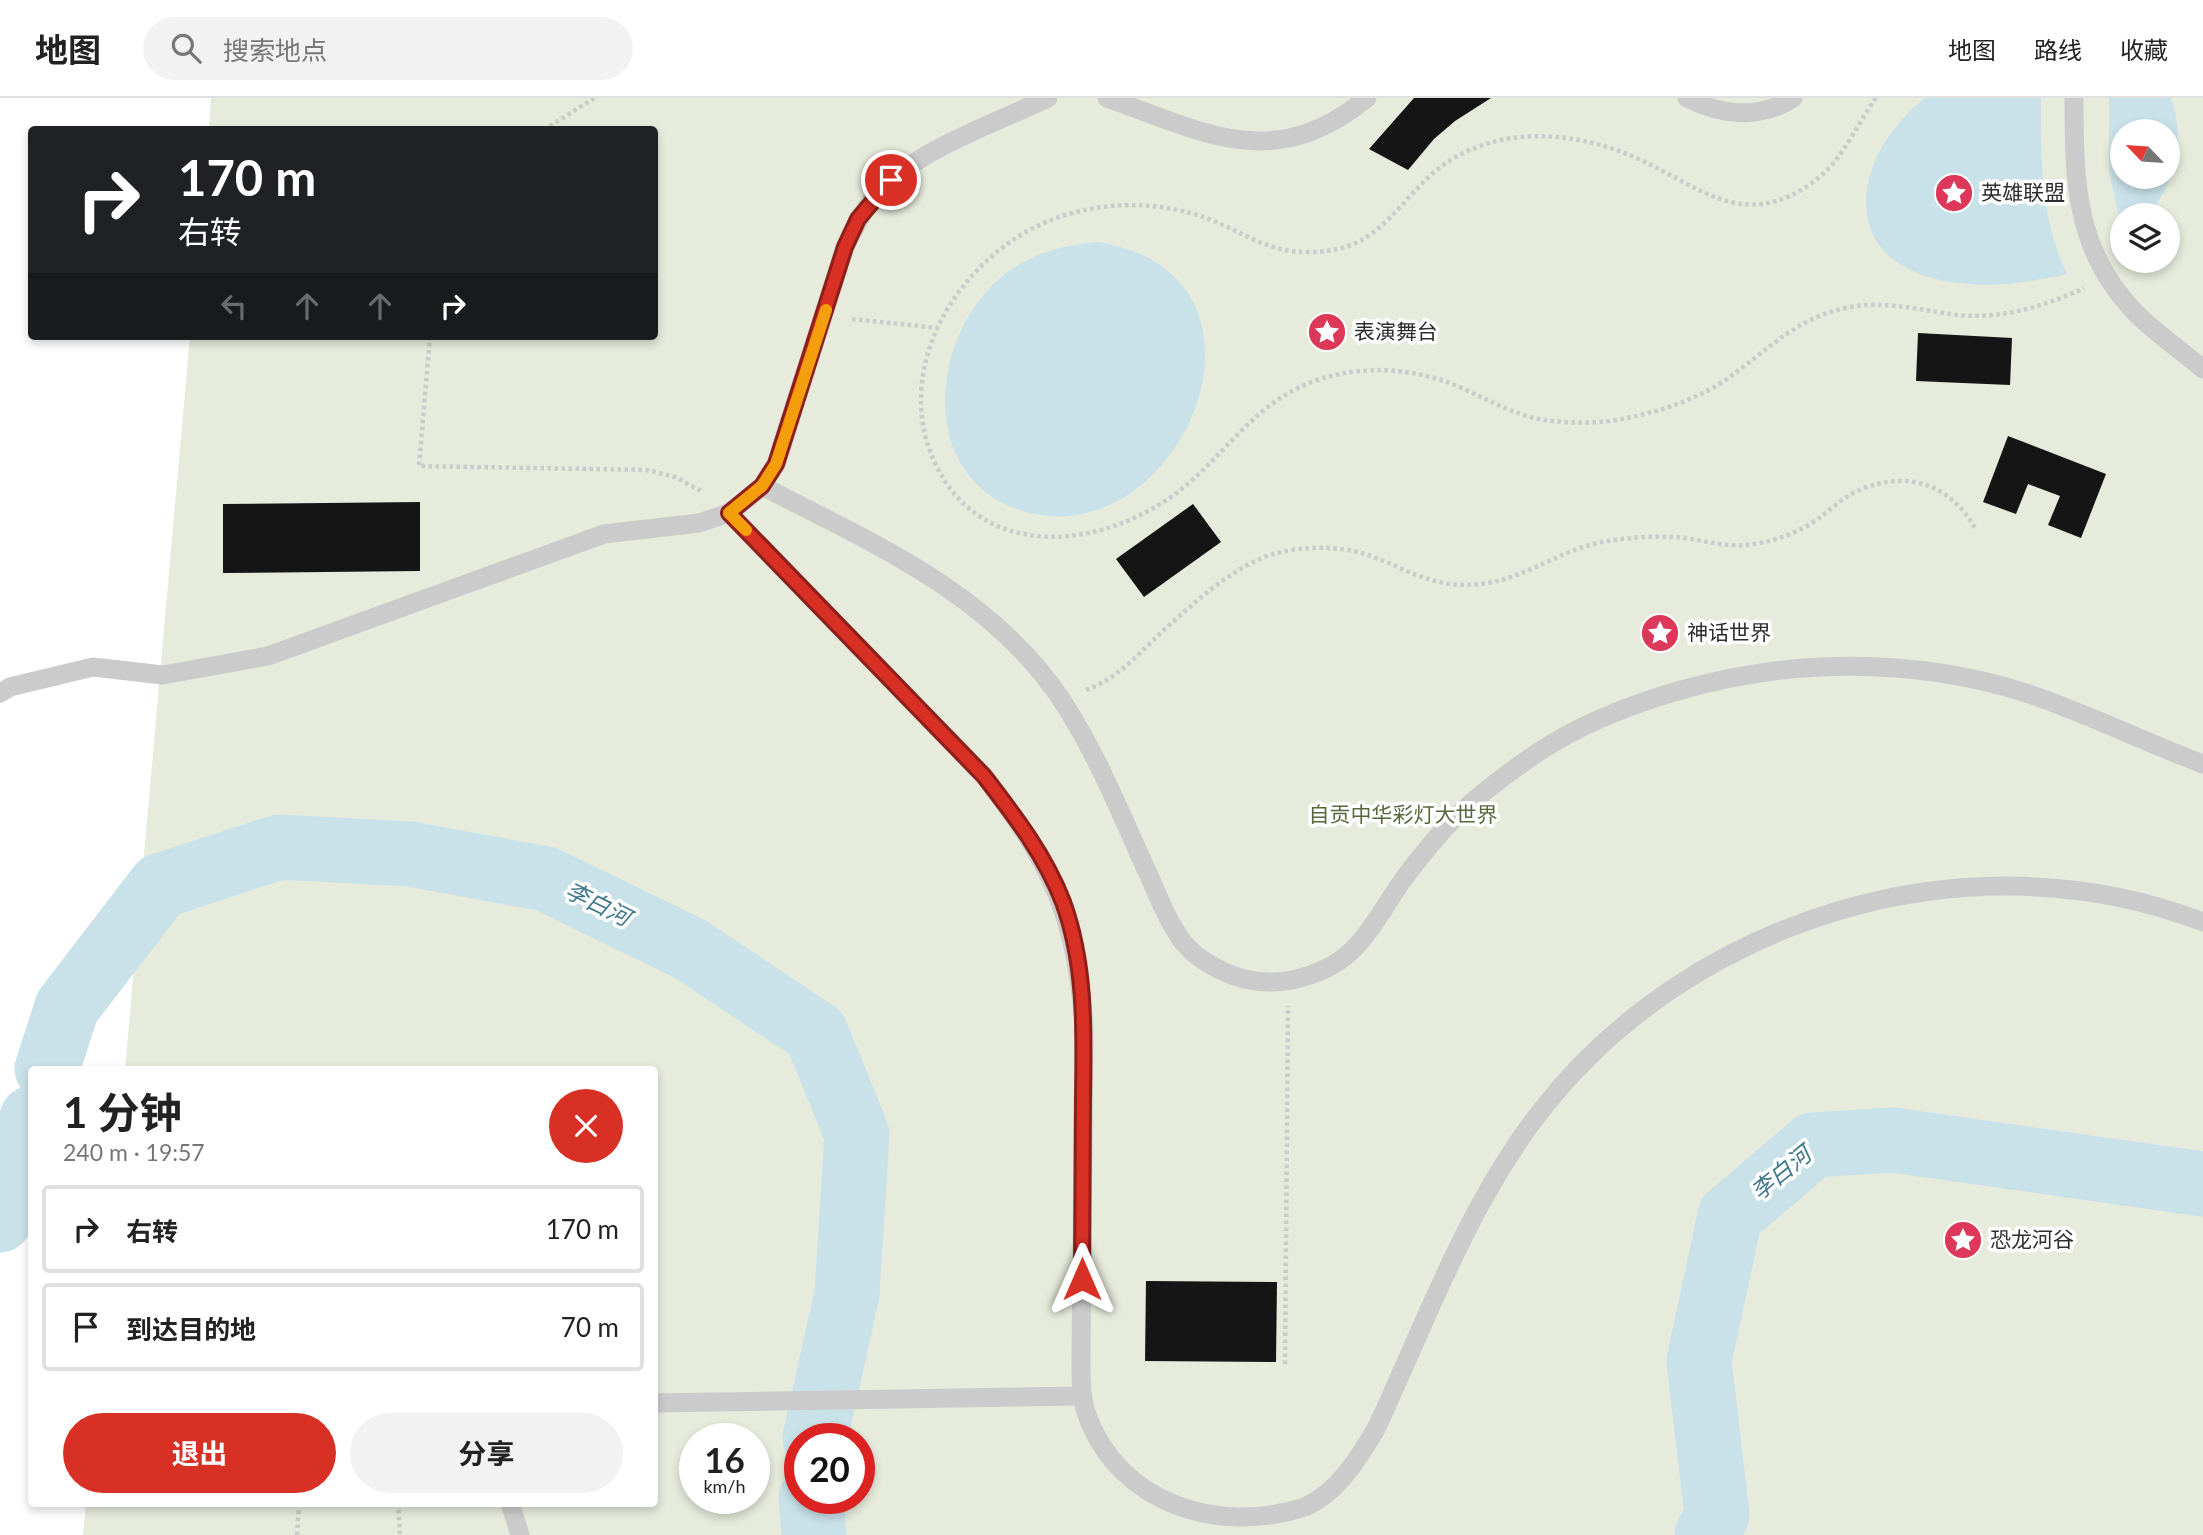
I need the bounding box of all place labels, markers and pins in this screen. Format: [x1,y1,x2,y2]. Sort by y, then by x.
pin [861,150,921,210]
place icon: 英雄联盟 [1933,172,1975,214]
place label: 英雄联盟 [1981,179,2065,204]
place icon: 表演舞台 [1306,311,1348,353]
place label: 表演舞台 [1354,318,1438,343]
place icon: 神话世界 [1639,612,1681,654]
place label: 神话世界 [1687,619,1771,644]
place icon: 恐龙河谷 [1942,1219,1984,1261]
place label: 恐龙河谷 [1990,1226,2074,1251]

